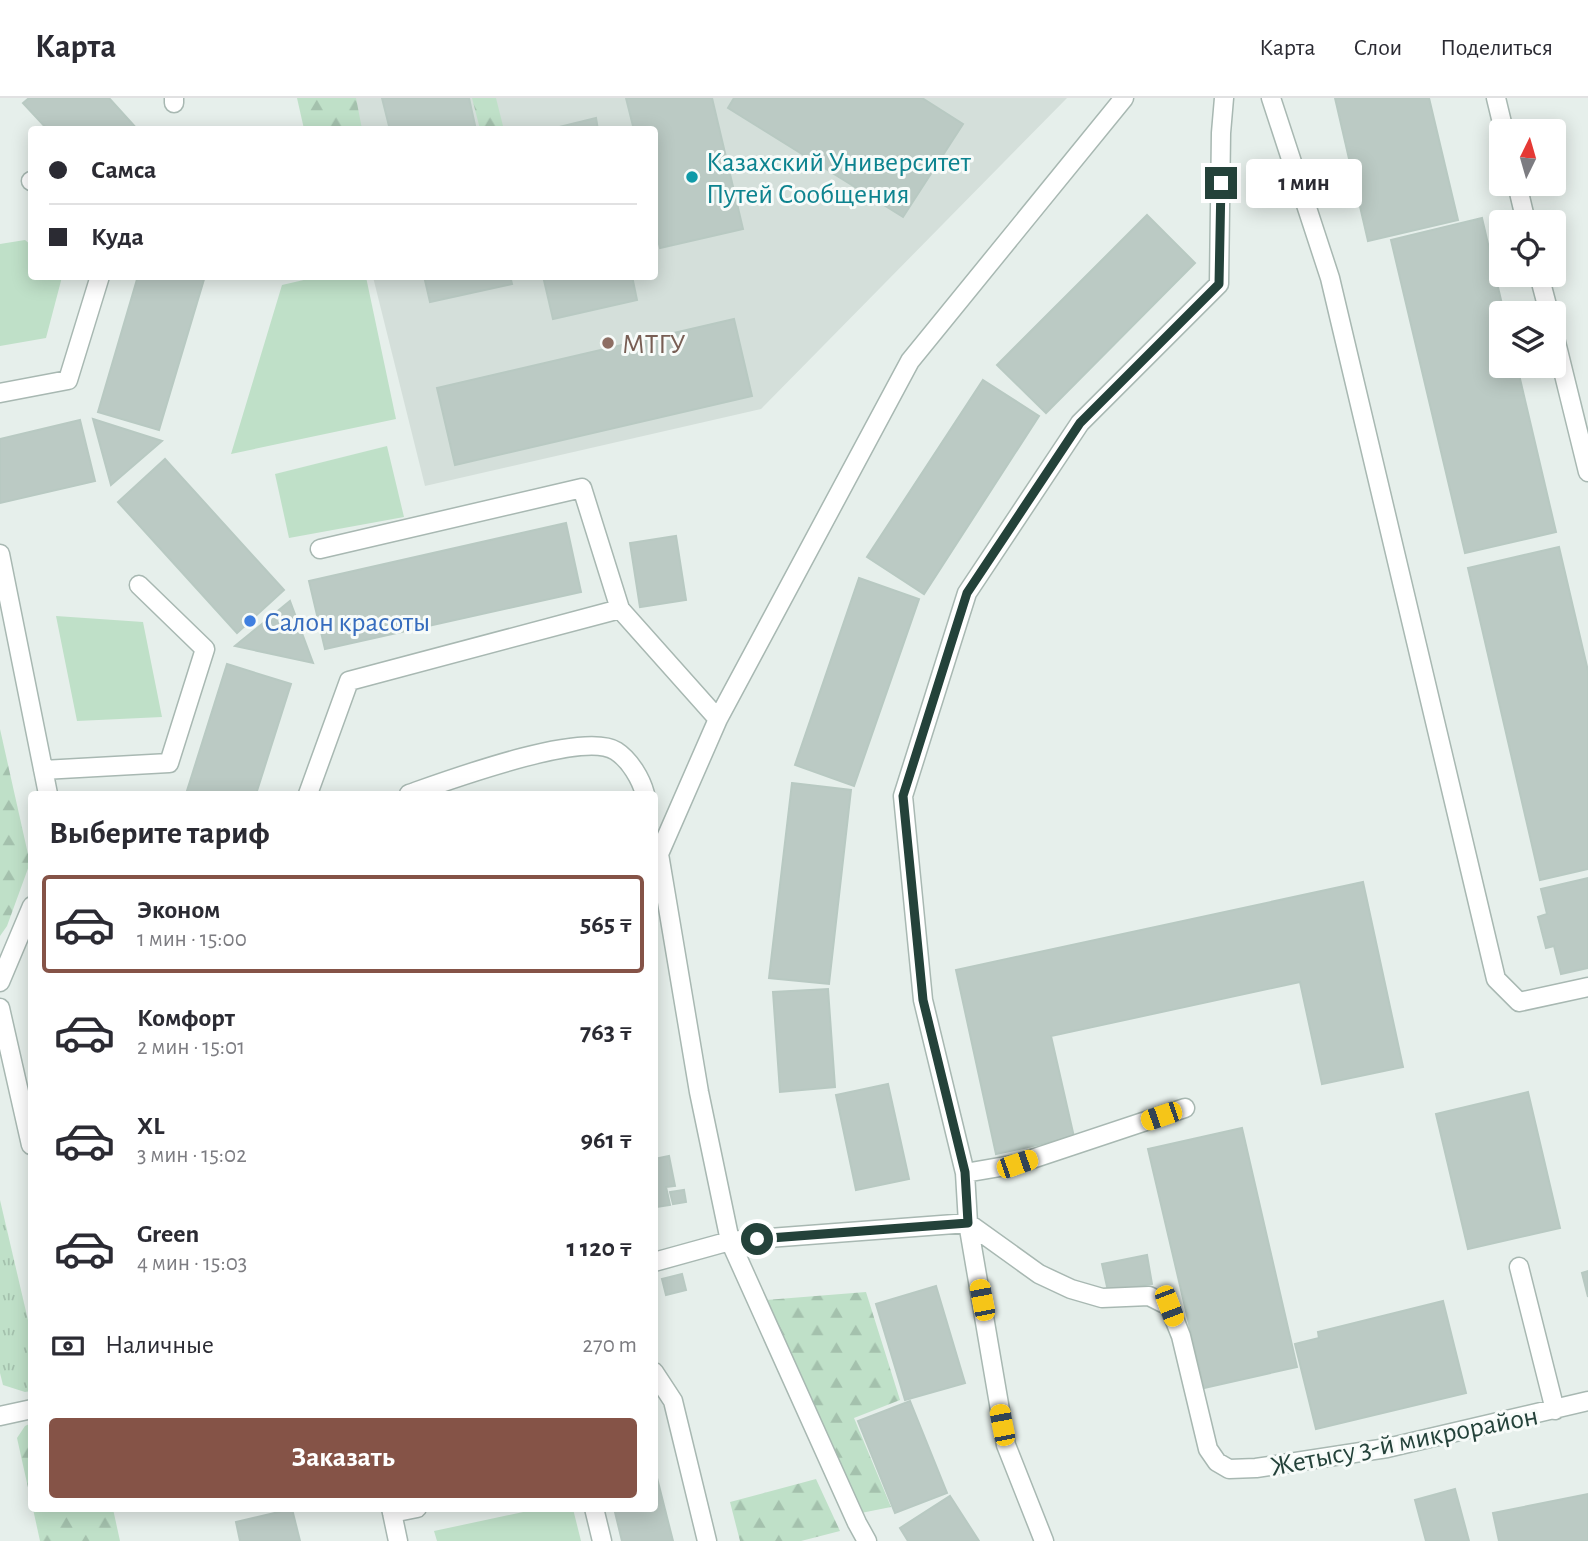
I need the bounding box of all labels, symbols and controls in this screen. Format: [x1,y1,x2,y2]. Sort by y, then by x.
text: Карта [35,31,116,64]
text: Карта [1259,36,1315,60]
text: Слои [1353,36,1402,60]
text: Поделиться [1440,36,1553,60]
north arrow [1489,119,1566,196]
map controls [1489,119,1566,378]
place label: Казахский Университет Путей Сообщения [706,149,972,209]
text: Самса [91,157,156,183]
callout: 1 мин [1246,158,1361,208]
route end [1205,167,1237,199]
marker: Казахский Университет Путей Сообщения [684,169,700,185]
text: 1 мин [1278,172,1330,195]
button: locate [1489,210,1566,287]
text: Куда [91,224,144,250]
button: layers [1489,301,1566,378]
place label: МТГУ [622,331,686,359]
marker: МТГУ [600,335,616,351]
place label: Салон красоты [264,609,430,637]
marker: Салон красоты [242,613,258,629]
text: Выберите тариф [49,817,270,849]
icon: car [53,893,116,956]
text: Эконом [137,897,220,923]
text: 565 ₸ [580,911,633,937]
text: 1 мин · 15:00 [137,928,247,951]
icon: car [53,1001,116,1064]
text: Комфорт [137,1005,235,1031]
text: 763 ₸ [580,1019,633,1045]
text: 2 мин · 15:01 [137,1036,245,1059]
car [1138,1099,1185,1133]
icon: car [53,1109,116,1172]
text: XL [137,1113,164,1139]
text: 961 ₸ [580,1127,633,1153]
text: 3 мин · 15:02 [137,1144,247,1167]
car [994,1147,1041,1181]
icon: car [53,1217,116,1280]
text: Green [137,1221,199,1247]
route start [741,1223,773,1255]
text: 1 120 ₸ [566,1235,633,1261]
text: 4 мин · 15:03 [137,1252,247,1275]
car [968,1277,997,1323]
car [1152,1283,1187,1329]
icon: cash [49,1327,87,1365]
text: Наличные [105,1332,214,1358]
text: 270 m [583,1334,637,1357]
car [988,1402,1017,1448]
street label: Жетысу 3-й микрорайон [1268,1402,1541,1482]
button: Заказать [49,1418,637,1498]

